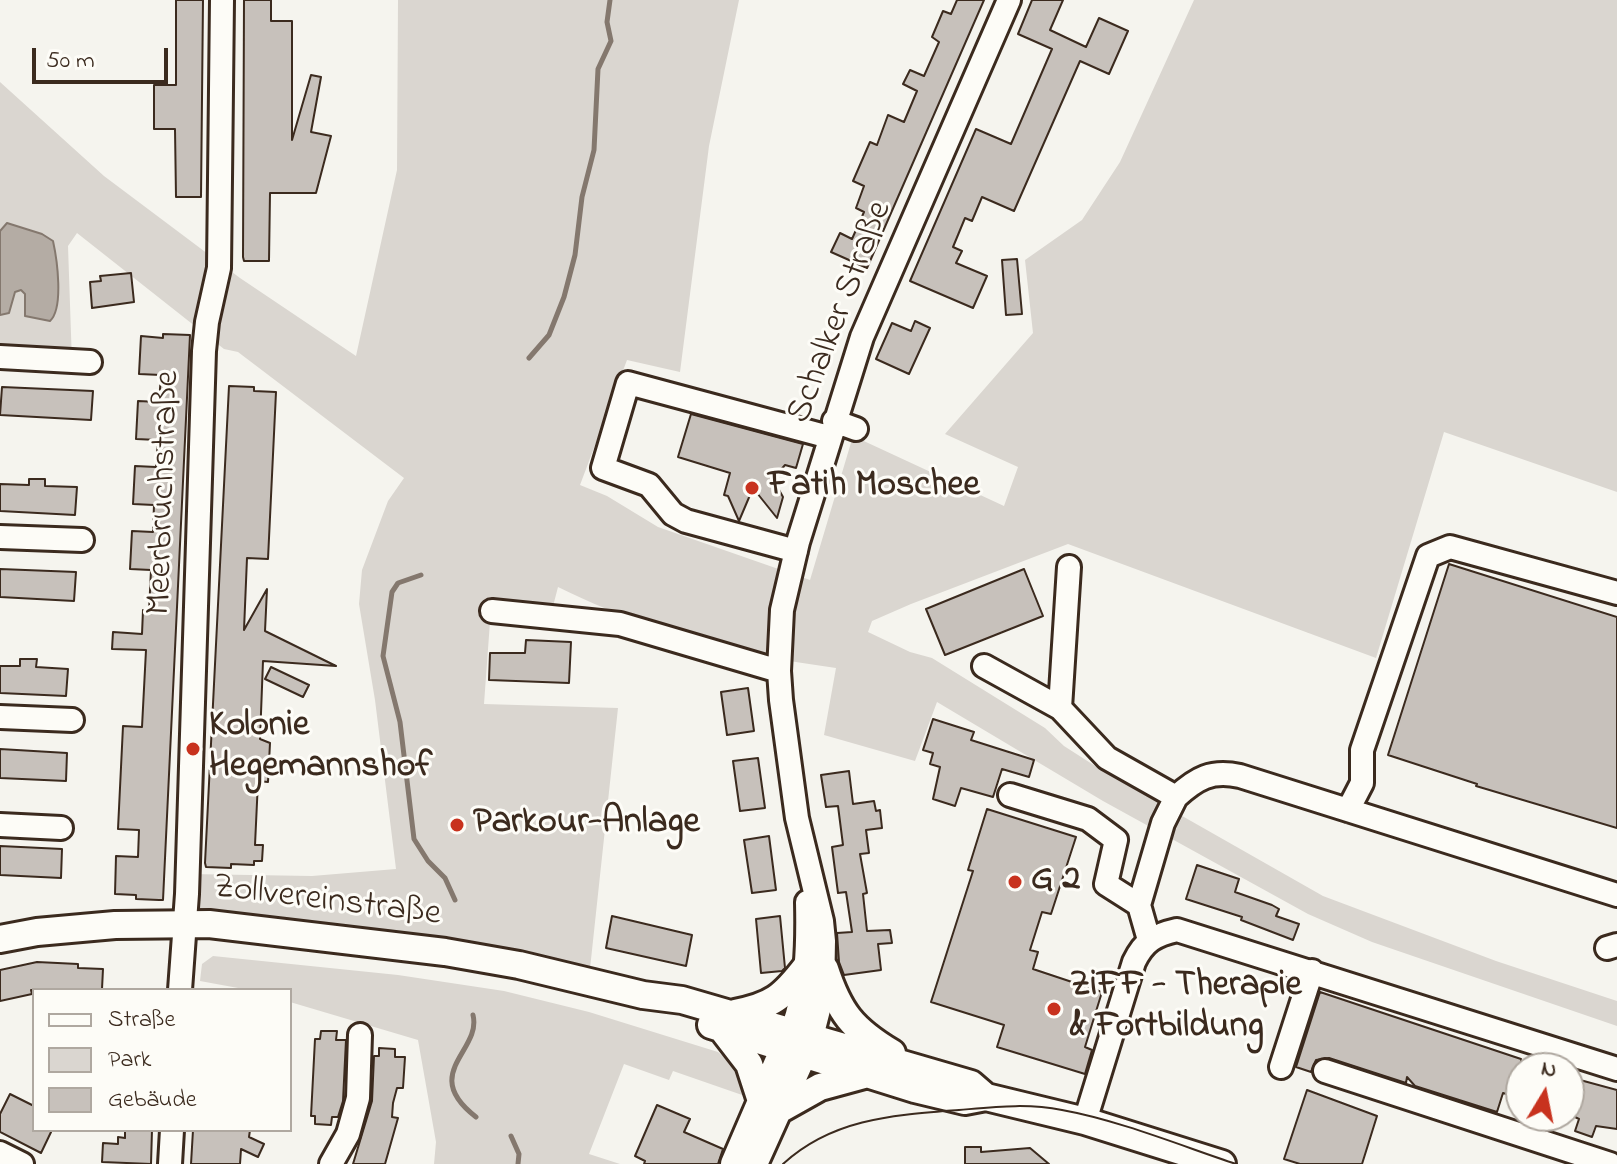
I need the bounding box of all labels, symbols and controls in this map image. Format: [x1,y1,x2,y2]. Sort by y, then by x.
scale bar [36,32,172,82]
text: 50 m [46,44,95,79]
street label: Schalker Straße [780,196,904,430]
street label: Meerbruchstraße [140,370,192,616]
place label: Fatih Moschee [768,466,980,510]
marker: Fatih Moschee [743,479,761,497]
place label: Kolonie Hegemannshof [209,706,432,791]
marker: Kolonie Hegemannshof [184,740,202,758]
place label: Parkour-Anlage [473,803,700,847]
marker: Parkour-Anlage [448,816,466,834]
place label: G 2 [1031,860,1080,904]
street label: Zollvereinstraße [211,868,443,938]
marker: G 2 [1006,873,1024,891]
place label: ZiFF - Therapie & Fortbildung [1070,966,1302,1051]
legend [32,988,292,1132]
marker: ZiFF - Therapie & Fortbildung [1045,1000,1063,1018]
text: Straße [108,1003,175,1038]
text: Park [108,1043,151,1078]
north arrow [1505,1052,1585,1132]
text: N [1539,1053,1559,1087]
text: Gebäude [108,1083,197,1118]

